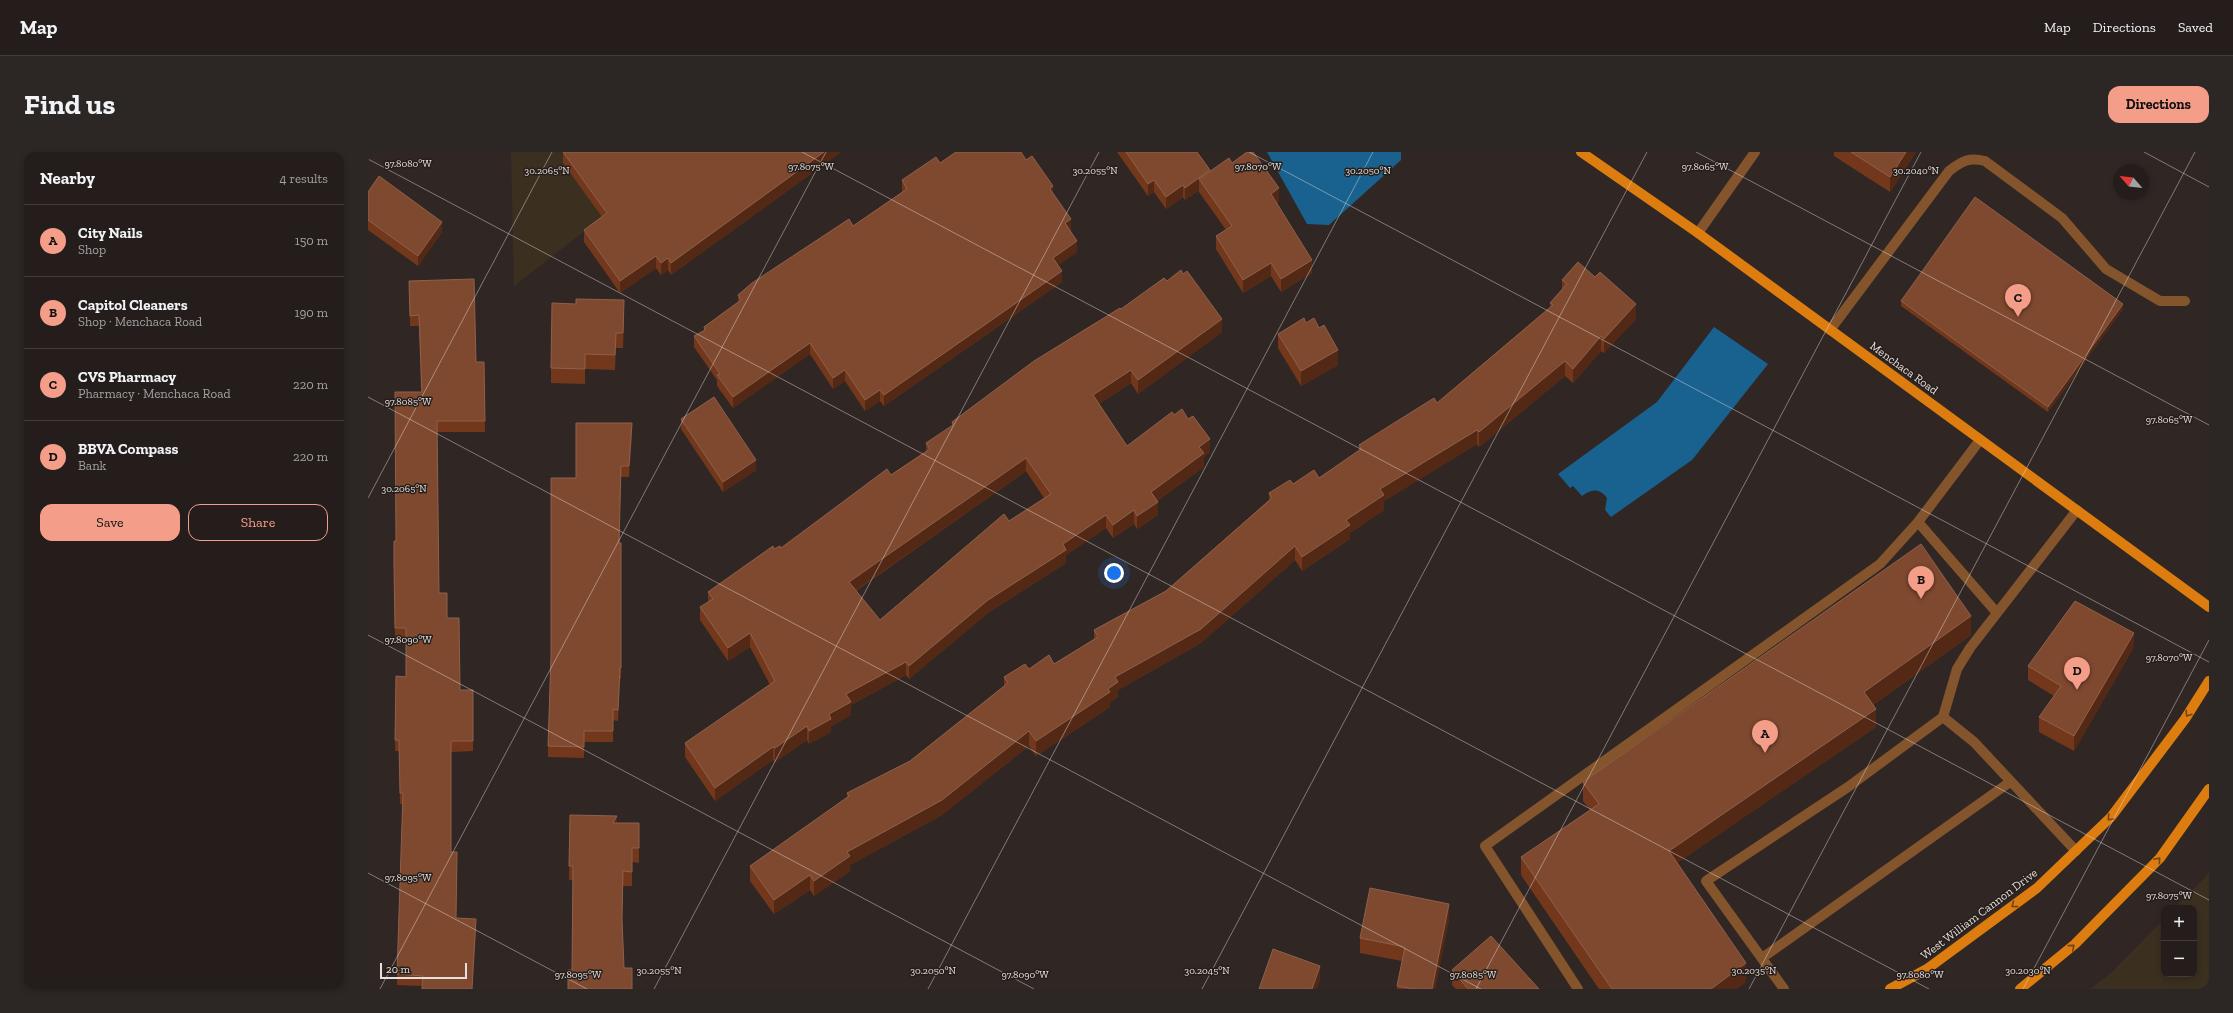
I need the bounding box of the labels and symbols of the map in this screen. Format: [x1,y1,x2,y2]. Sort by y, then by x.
text: 97.8080°W [384,158,432,170]
text: 97.8075°W [788,161,835,173]
text: 97.8070°W [1235,161,1282,173]
text: 97.8065°W [1682,161,1729,173]
north arrow [2113,164,2149,200]
text: 30.2065°N [524,165,570,177]
text: 30.2055°N [1072,165,1118,177]
text: 30.2050°N [1345,165,1391,177]
text: 30.2040°N [1893,165,1940,177]
pin: C [2005,284,2031,317]
street label: Menchaca Road [1867,339,1941,398]
text: 97.8085°W [385,396,432,408]
text: 97.8065°W [2146,414,2193,426]
text: 30.2065°N [381,483,427,495]
your location [1104,563,1124,583]
pin: B [1908,566,1934,599]
text: 97.8090°W [384,634,432,646]
text: 97.8070°W [2146,652,2193,664]
pin: D [2064,657,2090,690]
one-way arrow [2185,710,2193,717]
pin: A [1752,720,1778,753]
one-way arrow [2107,813,2115,821]
one-way arrow [2153,857,2160,864]
street label: West William Cannon Drive [1918,865,2040,963]
text: 97.8095°W [385,872,432,884]
text: 97.8075°W [2146,890,2193,902]
one-way arrow [2011,901,2018,908]
one-way arrow [2067,945,2074,952]
scale bar [380,961,467,980]
text: 30.2055°N [636,965,682,977]
text: 30.2050°N [910,965,956,977]
text: 30.2045°N [1184,965,1230,977]
text: 30.2035°N [1732,965,1777,977]
text: 30.2030°N [2005,965,2051,977]
text: 97.8095°W [555,969,602,981]
text: 97.8090°W [1001,969,1049,981]
text: 97.8085°W [1450,969,1497,981]
text: 97.8080°W [1896,969,1944,981]

